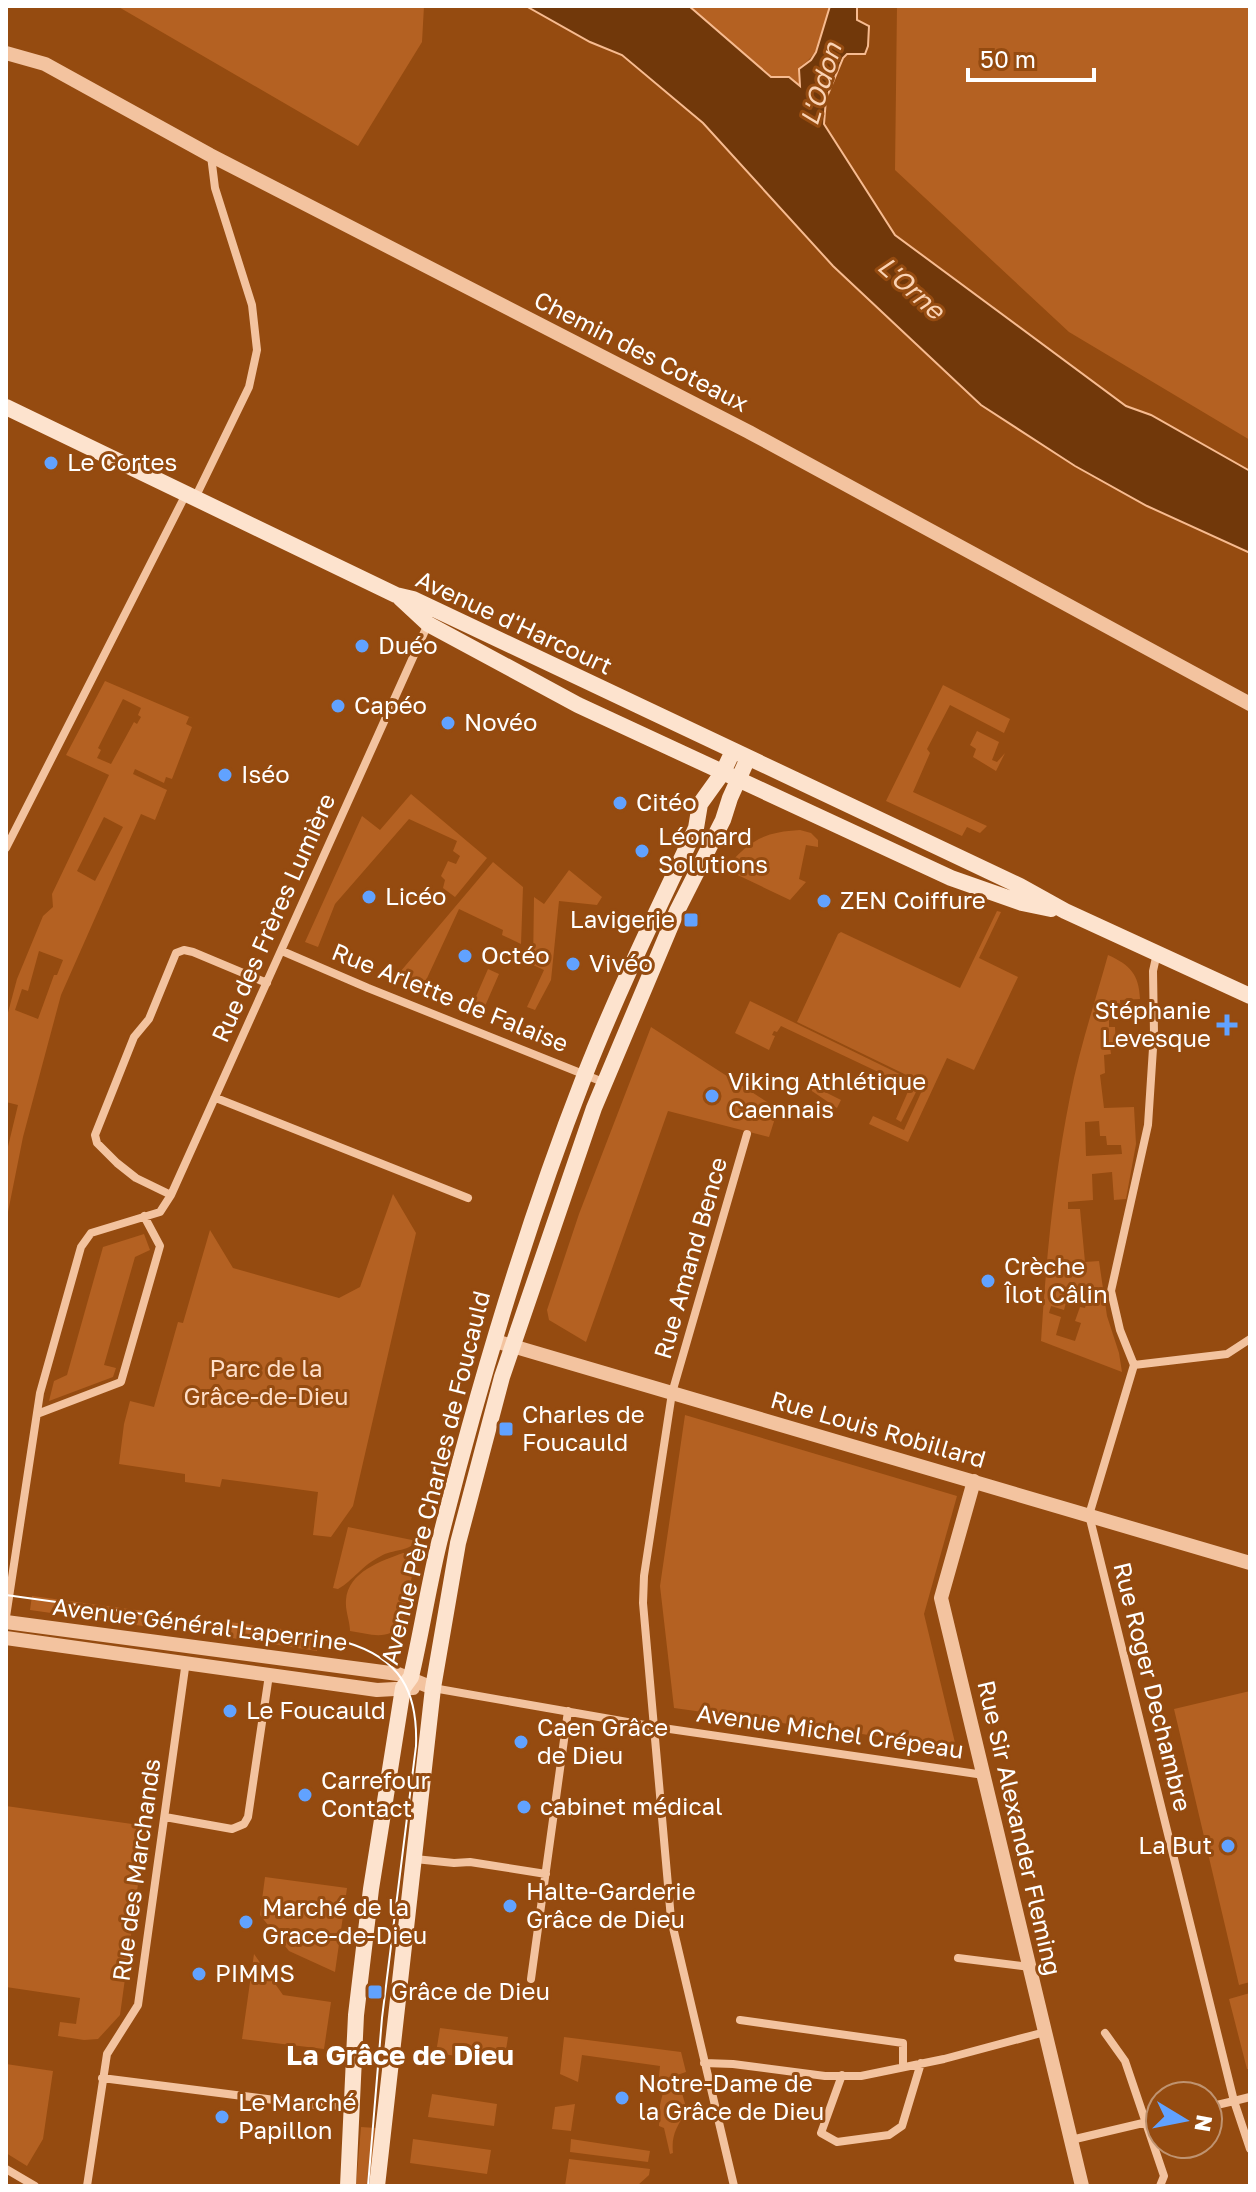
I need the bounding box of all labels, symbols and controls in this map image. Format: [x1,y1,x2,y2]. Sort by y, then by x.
scale bar [968,32,1094,82]
water label: L'Odon [793,38,848,129]
text: 50 m [980,44,1036,73]
water label: L'Orne [872,250,952,327]
street label: Chemin des Coteaux [530,284,754,417]
place label: Le Cortes [67,447,177,476]
marker: Le Cortes [42,454,60,472]
street label: Avenue d'Harcourt [412,563,617,680]
place label: Duéo [378,630,438,659]
marker: Duéo [353,637,371,655]
place label: Capéo [354,690,427,719]
marker: Capéo [329,697,347,715]
place label: Novéo [464,707,537,736]
marker: Novéo [439,714,457,732]
place label: Iséo [241,759,290,788]
marker: Iséo [216,766,234,784]
place label: Citéo [636,787,697,816]
street label: Rue des Frères Lumière [205,789,341,1046]
marker: Citéo [611,794,629,812]
place label: Léonard Solutions [658,821,768,878]
marker: Léonard Solutions [633,842,651,860]
place label: Licéo [385,881,447,910]
place label: ZEN Coiffure [840,885,986,914]
marker: Licéo [360,888,378,906]
marker: ZEN Coiffure [815,892,833,910]
place label: Lavigerie [570,904,675,933]
marker: Lavigerie [682,911,700,929]
street label: Rue Arlette de Falaise [328,936,573,1057]
place label: Octéo [481,940,550,969]
marker: Octéo [456,947,474,965]
place label: Vivéo [589,948,653,977]
marker: Vivéo [564,955,582,973]
place label: Stéphanie Levesque [1094,995,1211,1052]
marker: Stéphanie Levesque [1218,1016,1236,1034]
place label: Viking Athlétique Caennais [728,1066,926,1123]
marker: Viking Athlétique Caennais [703,1087,721,1105]
street label: Rue Amand Bence [647,1153,732,1362]
place label: Crèche Îlot Câlin [1003,1251,1108,1308]
marker: Crèche Îlot Câlin [979,1272,997,1290]
street label: Avenue Père Charles de Foucauld [374,1288,495,1668]
park label: Parc de la Grâce-de-Dieu [183,1353,349,1410]
street label: Rue Louis Robillard [768,1384,989,1473]
place label: Charles de Foucauld [522,1399,645,1456]
marker: Charles de Foucauld [497,1420,515,1438]
street label: Rue Roger Dechambre [1108,1559,1198,1814]
street label: Avenue Général Laperrine [51,1591,349,1656]
street label: Rue Sir Alexander Fleming [972,1677,1069,1978]
place label: Le Foucauld [246,1695,386,1724]
street label: Avenue Michel Crépeau [695,1697,966,1764]
marker: Le Foucauld [221,1702,239,1720]
place label: Caen Grâce de Dieu [537,1712,668,1769]
marker: Caen Grâce de Dieu [512,1733,530,1751]
street label: Rue des Marchands [106,1757,166,1983]
place label: Carrefour Contact [321,1765,430,1822]
marker: Carrefour Contact [296,1786,314,1804]
place label: cabinet médical [540,1791,723,1820]
marker: cabinet médical [515,1798,533,1816]
place label: La But [1138,1830,1212,1859]
marker: La But [1219,1837,1237,1855]
place label: Halte-Garderie Grâce de Dieu [526,1876,696,1933]
place label: Marché de la Grace-de-Dieu [262,1892,427,1949]
marker: Halte-Garderie Grâce de Dieu [501,1897,519,1915]
marker: Marché de la Grace-de-Dieu [237,1913,255,1931]
place label: PIMMS [215,1958,295,1987]
marker: PIMMS [190,1965,208,1983]
place label: Grâce de Dieu [391,1976,550,2005]
marker: Grâce de Dieu [366,1983,384,2001]
district label: La Grâce de Dieu [286,2038,514,2071]
place label: Notre-Dame de la Grâce de Dieu [638,2068,824,2125]
north arrow [1144,2080,1224,2160]
place label: Le Marché Papillon [238,2087,356,2144]
marker: Notre-Dame de la Grâce de Dieu [613,2089,631,2107]
marker: Le Marché Papillon [213,2108,231,2126]
text: N [1189,2113,1219,2134]

